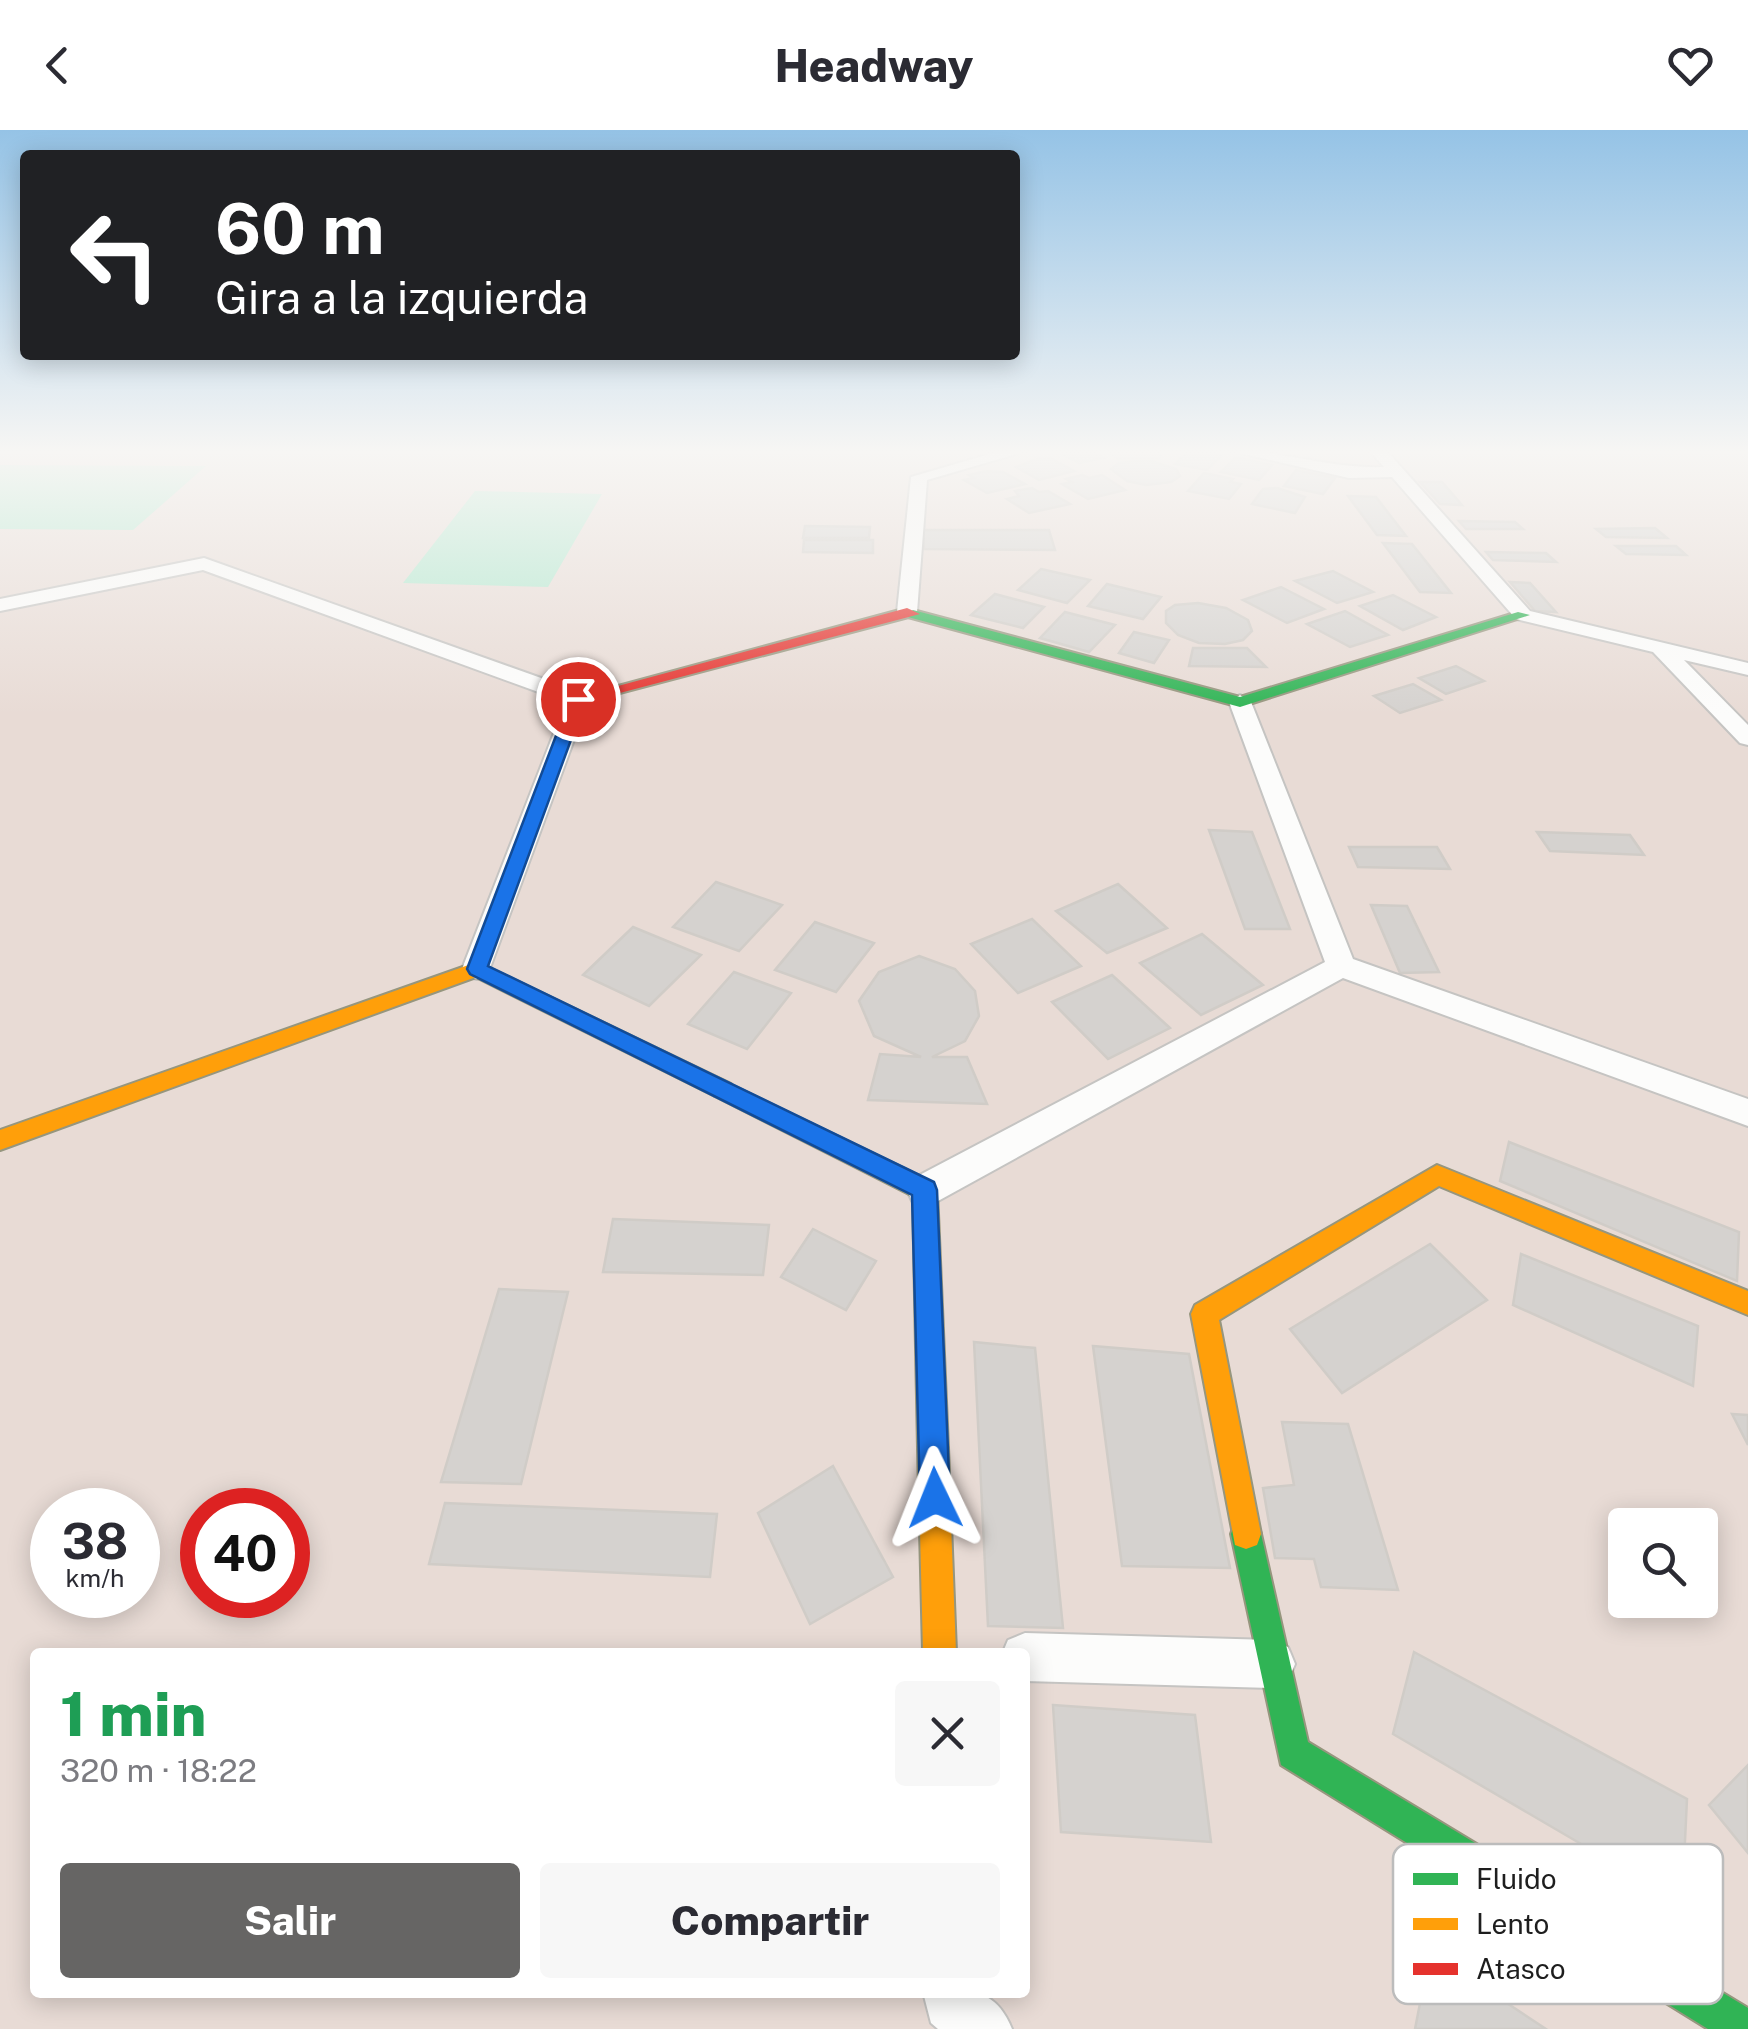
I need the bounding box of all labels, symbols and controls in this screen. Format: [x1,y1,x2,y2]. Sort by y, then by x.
icon: back [30,38,85,93]
icon: heart [1663,38,1718,93]
text: Headway [775,39,973,92]
text: 60 m [215,187,385,270]
icon: left [50,190,180,320]
text: Gira a la izquierda [215,271,588,324]
pin [536,657,621,742]
icon: arrive [551,672,606,727]
position arrow [883,1446,987,1550]
speed limit sign: 40 [180,1488,310,1618]
map controls [1608,1508,1718,1618]
button: search [1608,1508,1718,1618]
text: 38 [62,1511,128,1570]
text: km/h [66,1563,124,1593]
text: 1 min [60,1679,207,1750]
button: close [895,1681,1000,1786]
text: 320 m · 18:22 [60,1752,257,1789]
legend [1393,1844,1723,2004]
text: Fluido [1476,1862,1557,1895]
button: Salir [60,1863,520,1978]
button: Compartir [540,1863,1000,1978]
text: Lento [1476,1907,1549,1940]
text: Atasco [1476,1952,1566,1985]

